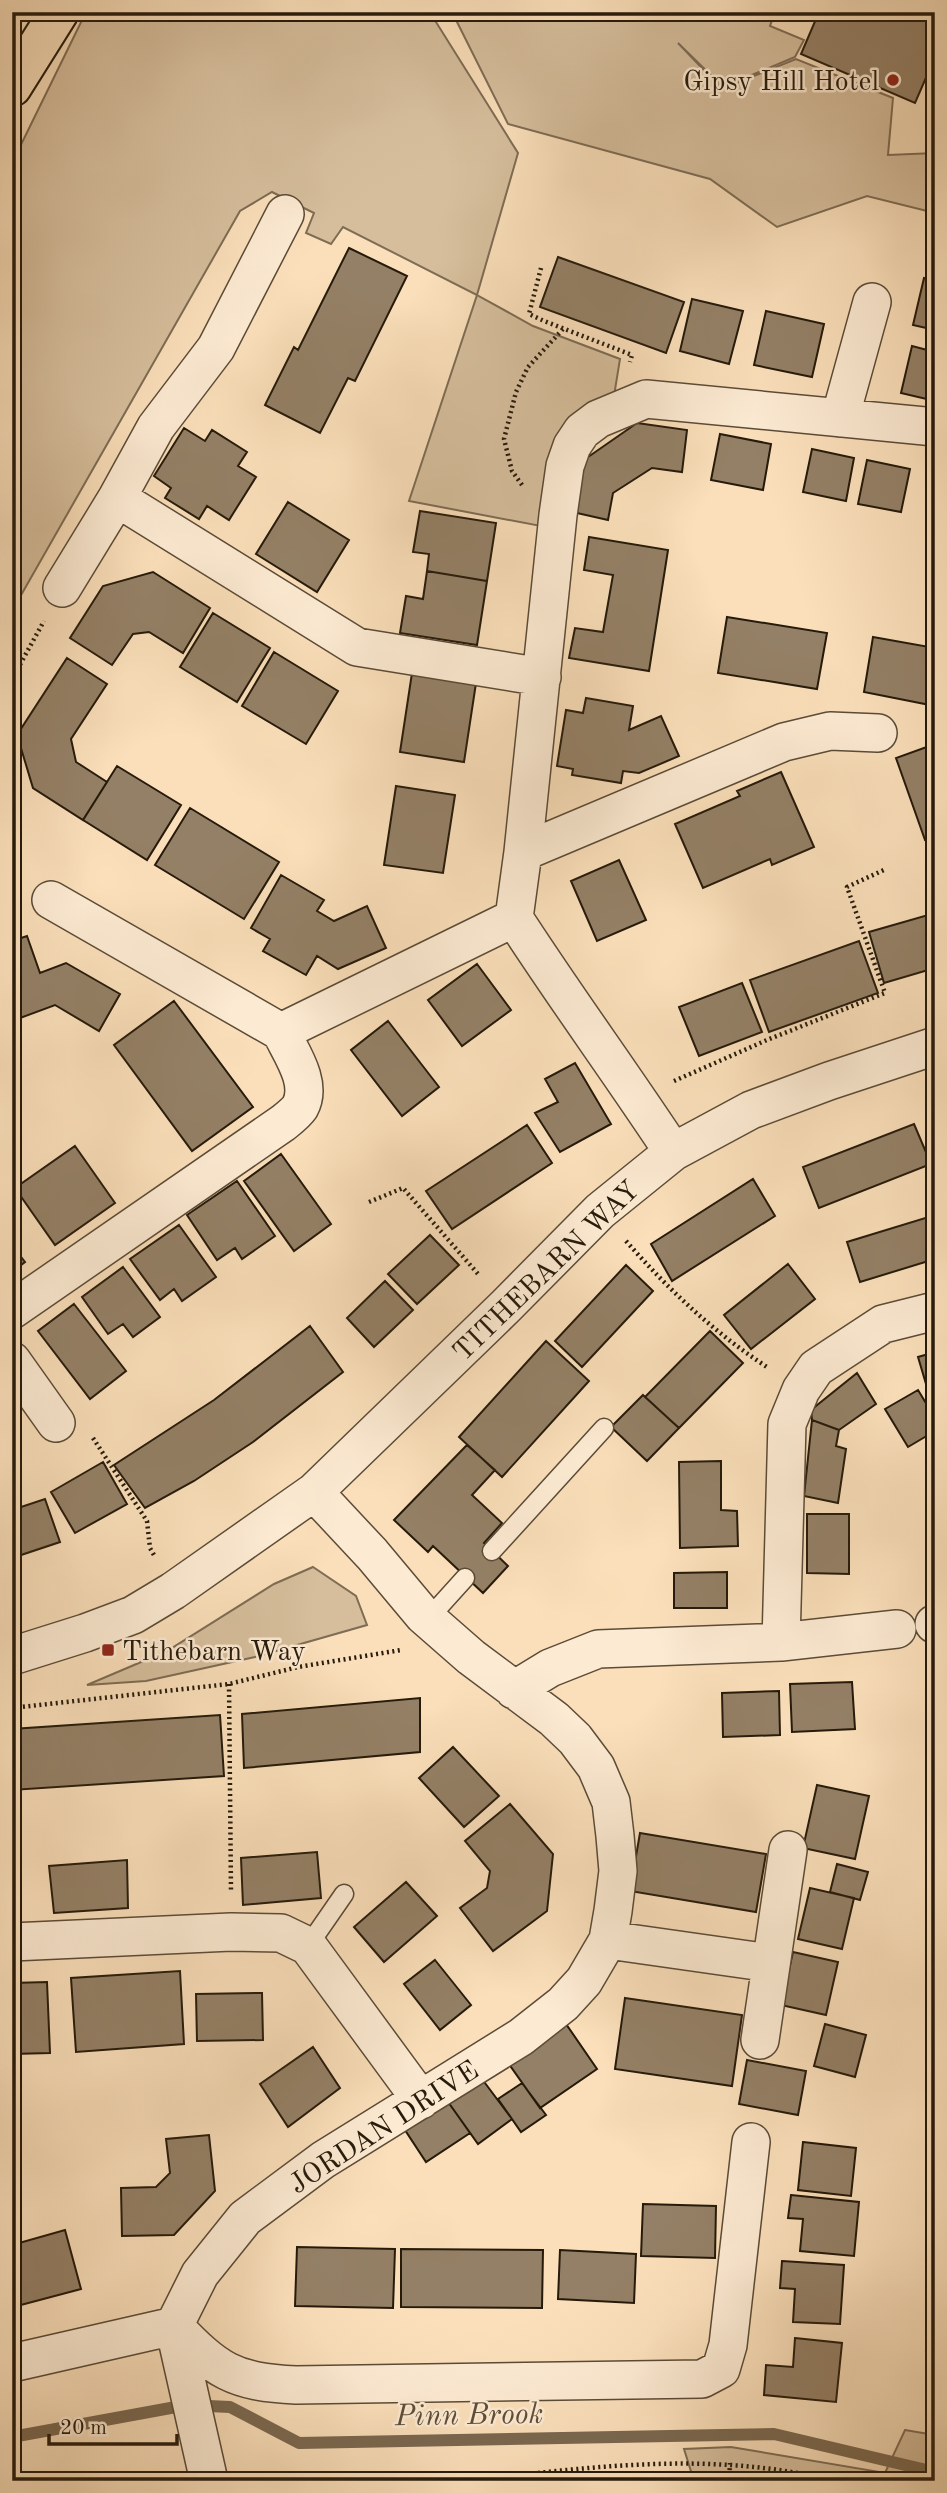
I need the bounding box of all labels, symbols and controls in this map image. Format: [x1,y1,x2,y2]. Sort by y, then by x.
place label: Gipsy Hill Hotel [683,69,879,97]
marker: Gipsy Hill Hotel [885,72,901,88]
street label: TITHEBARN WAY [449,1177,645,1368]
place label: Tithebarn Way [122,1639,306,1667]
marker: Tithebarn Way [100,1642,116,1658]
street label: JORDAN DRIVE [285,2057,484,2200]
water label: Pinn Brook [394,2400,543,2432]
scale bar [49,2402,177,2446]
text: 20 m [60,2418,107,2439]

